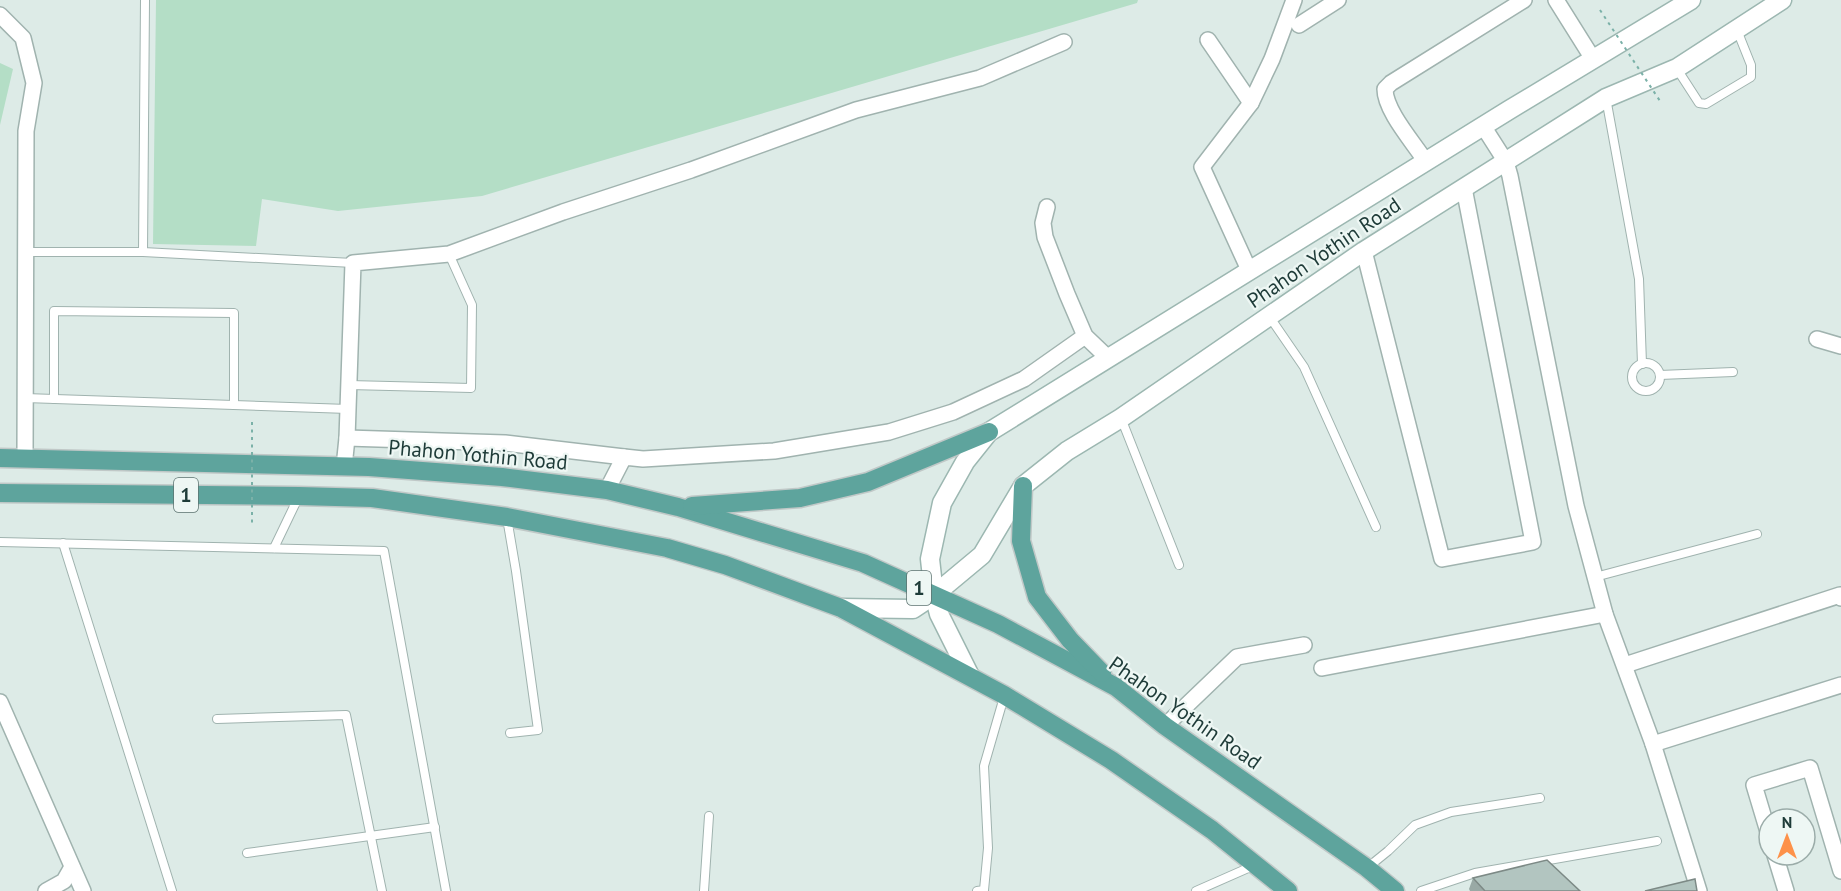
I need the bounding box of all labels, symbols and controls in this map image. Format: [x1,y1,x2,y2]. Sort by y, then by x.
street label: Phahon Yothin Road [1242,191,1406,314]
street label: Phahon Yothin Road [387,433,569,476]
road number: 1 [174,478,198,512]
road number: 1 [907,571,931,605]
street label: Phahon Yothin Road [1104,650,1267,775]
north arrow [1757,807,1817,867]
text: N [1782,812,1792,832]

